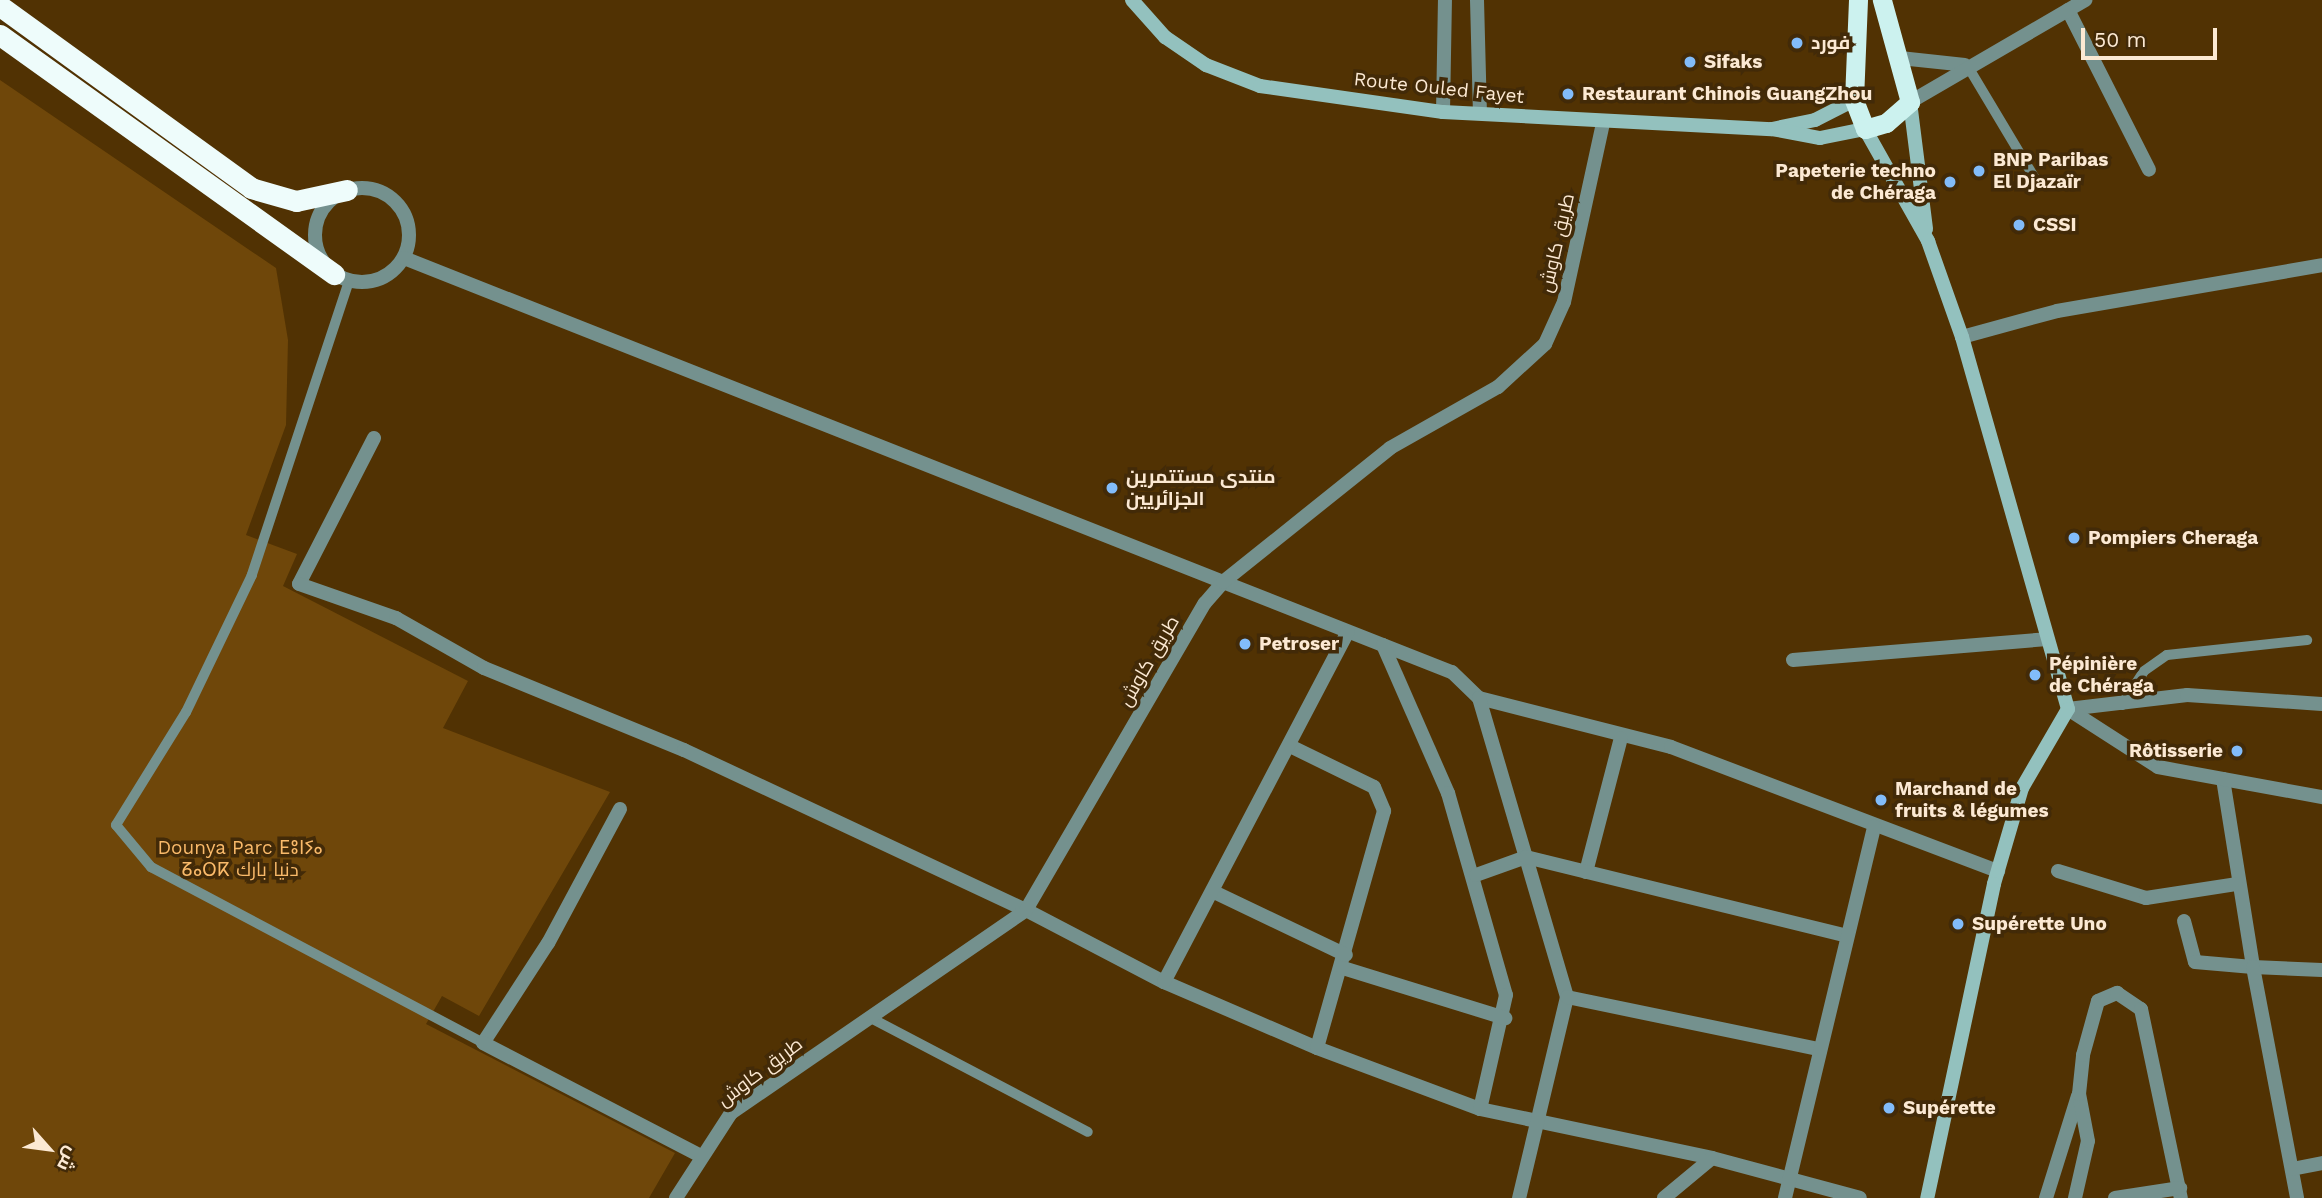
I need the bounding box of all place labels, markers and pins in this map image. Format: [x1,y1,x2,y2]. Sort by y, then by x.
place label: فورد [1811,32,1850,54]
marker: فورد [1789,35,1805,51]
place label: Sifaks [1704,51,1762,73]
marker: Sifaks [1682,54,1698,70]
place label: Restaurant Chinois GuangZhou [1582,83,1872,105]
marker: Restaurant Chinois GuangZhou [1560,86,1576,102]
place label: BNP Paribas El Djazaïr [1993,149,2109,193]
place label: Papeterie techno de Chéraga [1775,160,1936,204]
marker: BNP Paribas El Djazaïr [1971,163,1987,179]
marker: Papeterie techno de Chéraga [1942,174,1958,190]
place label: CSSI [2033,214,2076,236]
marker: CSSI [2011,217,2027,233]
place label: منتدى مستتمرين الجزائريين [1126,466,1276,510]
marker: منتدى مستتمرين الجزائريين [1104,480,1120,496]
place label: Pompiers Cheraga [2088,527,2258,549]
marker: Pompiers Cheraga [2066,530,2082,546]
place label: Petroser [1259,633,1339,655]
marker: Petroser [1237,636,1253,652]
place label: Pépinière de Chéraga [2049,653,2154,697]
marker: Pépinière de Chéraga [2027,667,2043,683]
place label: Rôtisserie [2129,740,2223,762]
marker: Rôtisserie [2229,743,2245,759]
place label: Marchand de fruits & légumes [1895,778,2049,822]
marker: Marchand de fruits & légumes [1873,792,1889,808]
place label: Supérette Uno [1972,913,2107,935]
marker: Supérette Uno [1950,916,1966,932]
place label: Supérette [1903,1097,1996,1119]
marker: Supérette [1881,1100,1897,1116]

